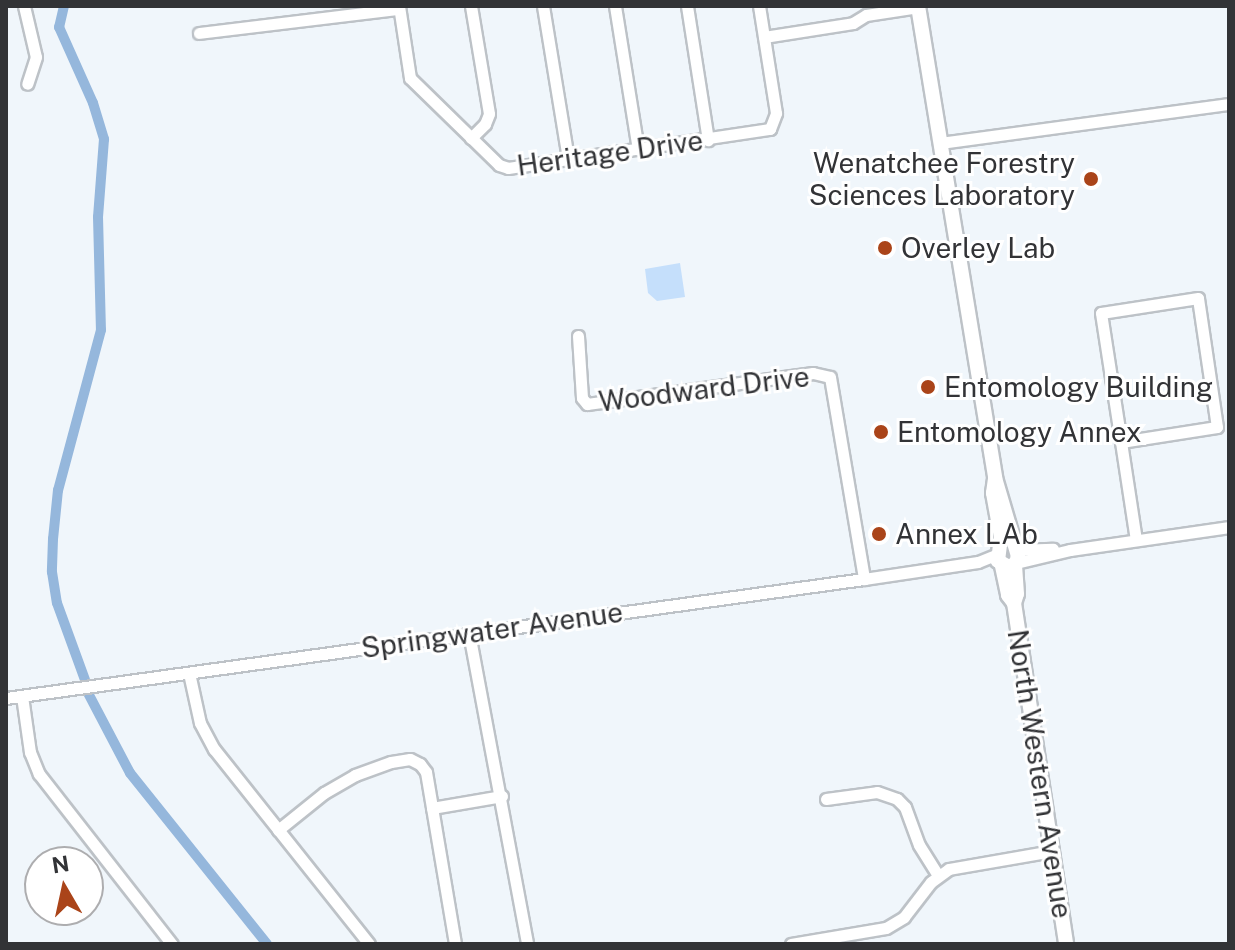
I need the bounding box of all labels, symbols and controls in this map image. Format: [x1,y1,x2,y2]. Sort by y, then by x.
street label: Heritage Drive [515,123,705,183]
place label: Wenatchee Forestry Sciences Laboratory [809,146,1075,212]
marker: Wenatchee Forestry Sciences Laboratory [1082,170,1100,188]
place label: Overley Lab [901,231,1055,265]
marker: Overley Lab [876,239,894,257]
street label: Woodward Drive [597,359,811,419]
place label: Entomology Building [944,370,1213,404]
marker: Entomology Building [919,378,937,396]
place label: Entomology Annex [897,415,1142,449]
marker: Entomology Annex [872,423,890,441]
place label: Annex LAb [895,517,1038,551]
marker: Annex LAb [870,525,888,543]
street label: Springwater Avenue [359,595,625,665]
street label: North Western Avenue [1001,627,1079,921]
north arrow [24,846,104,926]
text: N [50,850,71,878]

